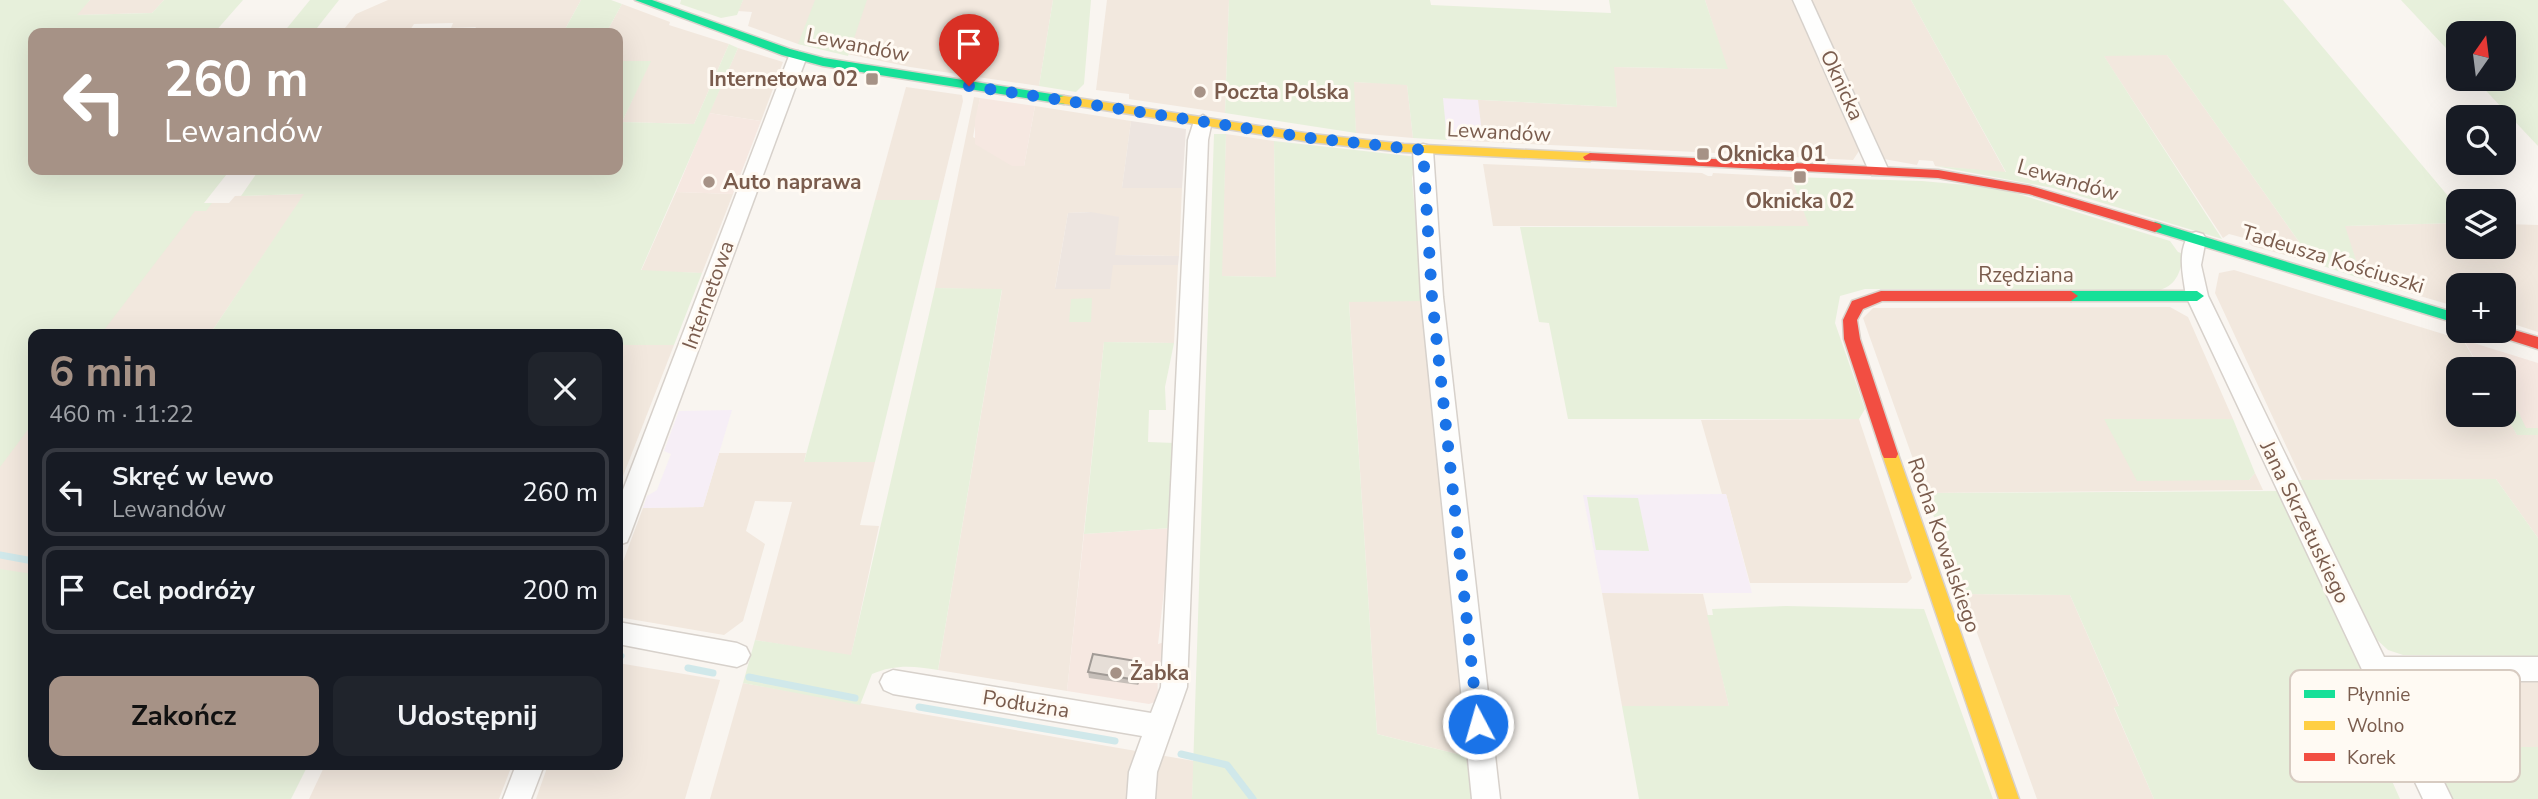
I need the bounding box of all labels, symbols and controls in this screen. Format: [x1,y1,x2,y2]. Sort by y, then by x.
pin [939,14,999,86]
street label: Lewandów [804,21,912,69]
north arrow [2446,21,2516,91]
map controls [2446,21,2516,427]
icon: arrive [950,25,988,63]
street label: Oknicka [1814,45,1870,125]
text: 260 m [164,46,308,113]
icon: left [49,56,140,147]
place label: Internetowa 02 [709,65,858,93]
marker: Internetowa 02 [864,71,880,87]
place label: Poczta Polska [1214,78,1349,106]
marker: Poczta Polska [1192,84,1208,100]
button: search [2446,105,2516,175]
text: Lewandów [164,110,323,153]
street label: Lewandów [1446,115,1552,149]
place label: Oknicka 01 [1717,140,1826,168]
marker: Oknicka 01 [1695,146,1711,162]
street label: Lewandów [2014,152,2122,208]
place label: Auto naprawa [723,168,862,196]
marker: Oknicka 02 [1792,169,1808,185]
marker: Auto naprawa [701,174,717,190]
place label: Oknicka 02 [1746,187,1854,215]
button: layers [2446,189,2516,259]
street label: Tadeusza Kościuszki [2238,218,2428,300]
street label: Internetowa [675,237,741,353]
street label: Rzędziana [1978,261,2074,289]
button: + [2446,273,2516,343]
text: 6 min [49,344,158,401]
button: close [528,352,602,426]
button: − [2446,357,2516,427]
text: 460 m · 11:22 [49,399,194,430]
street label: Jana Skrzetuskiego [2253,435,2357,608]
street label: Rocha Kowalskiego [1901,454,1987,636]
text: Skręć w lewo [112,459,274,494]
icon: left [53,473,91,511]
text: 260 m [522,475,598,510]
text: Lewandów [112,494,226,525]
icon: arrive [53,571,91,609]
text: Cel podróży [112,573,255,608]
text: 200 m [522,573,598,608]
place label: Żabka [1130,659,1189,687]
marker: Żabka [1108,665,1124,681]
legend [2290,670,2520,782]
button: Zakończ [49,676,319,756]
button: Udostępnij [333,676,602,756]
text: Płynnie [2347,682,2410,708]
street label: Podłużna [981,683,1071,725]
position arrow [1441,687,1515,761]
text: Wolno [2347,713,2404,739]
text: Korek [2347,745,2396,771]

